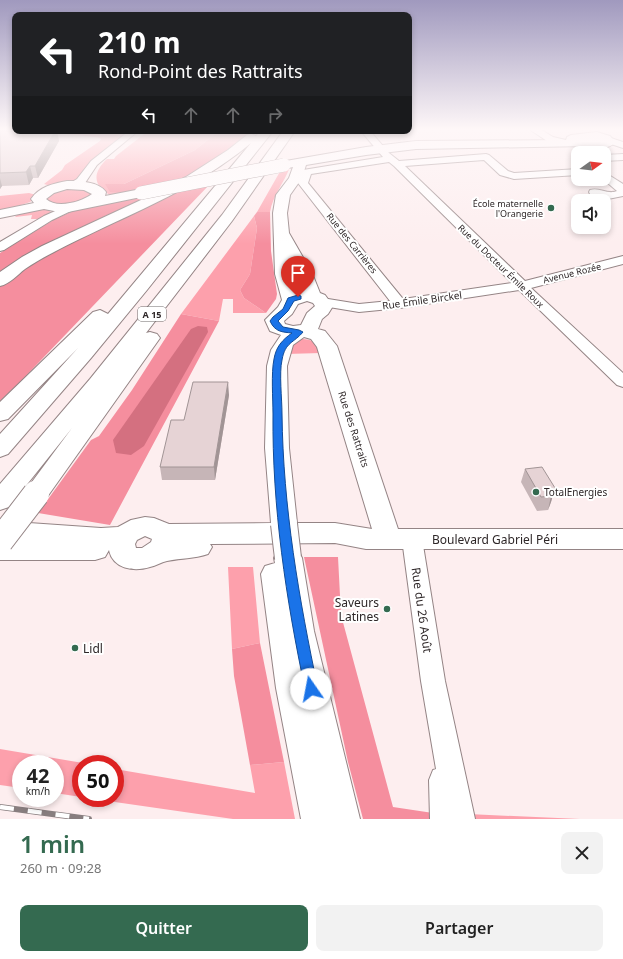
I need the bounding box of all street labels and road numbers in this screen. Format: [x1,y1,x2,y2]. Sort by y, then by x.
street label: Rue des Carrières [324,210,380,276]
street label: Rue du Docteur Émile Roux [455,221,547,311]
street label: Avenue Rozée [542,260,602,286]
street label: Rue Émile Birckel [381,287,463,313]
road number: A 15 [138,307,166,321]
street label: Rue des Rattraits [335,389,373,469]
street label: Boulevard Gabriel Péri [432,531,558,548]
street label: Rue du 26 Août [408,566,437,655]

